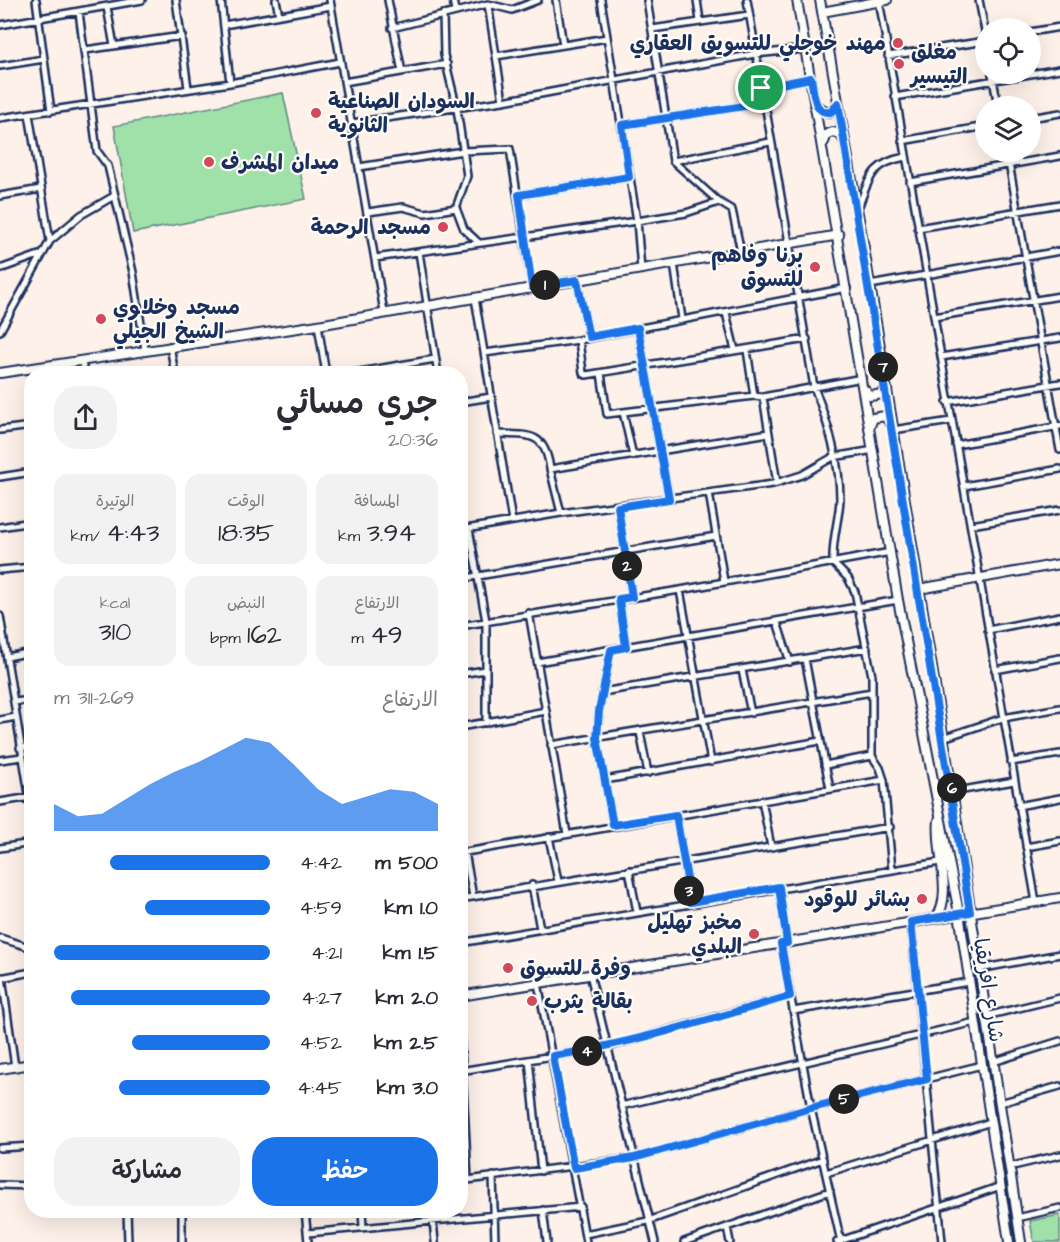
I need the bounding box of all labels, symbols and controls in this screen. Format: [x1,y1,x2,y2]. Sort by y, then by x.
map controls [975,18,1041,162]
button: locate [975,18,1041,84]
place label: مهند خوجلي للتسويق العقاري [630,29,886,62]
marker: مهند خوجلي للتسويق العقاري [891,36,905,50]
place label: مغلق التيسير [909,38,967,91]
marker: مغلق التيسير [892,57,906,71]
pin [735,62,786,113]
icon: arrive [744,71,777,104]
place label: السودان الصناعية الثانوية [328,87,475,140]
button: layers [975,96,1041,162]
marker: السودان الصناعية الثانوية [309,106,323,120]
place label: ميدان المشرف [221,148,339,177]
marker: ميدان المشرف [202,155,216,169]
place label: مسجد الرحمة [311,213,431,242]
marker: مسجد الرحمة [436,220,450,234]
place label: برنا وفاهم للتسوق [711,241,803,294]
marker: برنا وفاهم للتسوق [808,260,822,274]
pin: 1 [530,270,560,300]
text: 1 [544,274,546,296]
place label: مسجد وخلاوي الشيخ الجيلي [113,293,240,350]
marker: مسجد وخلاوي الشيخ الجيلي [94,312,108,326]
pin: 7 [868,352,898,382]
text: 7 [878,356,888,378]
text: جري مسائي [276,380,438,426]
button: share [54,386,117,449]
text: 20:36 [388,426,438,454]
text: الوتيرة [96,490,134,512]
text: الوقت [227,490,265,512]
text: المسافة [354,490,400,512]
text: 4:43 [107,515,159,551]
text: 18:35 [218,515,274,551]
text: 3.94 [367,515,416,551]
text: /km [71,525,107,547]
text: km [338,525,367,547]
pin: 2 [612,551,642,581]
text: 2 [622,555,632,577]
text: kcal [100,592,130,614]
text: النبض [227,592,265,614]
text: الارتفاع [355,592,399,614]
text: 310 [99,614,131,650]
text: 162 [247,617,282,653]
text: 49 [370,617,403,653]
text: bpm [210,627,247,649]
text: m [351,627,370,649]
text: 269–311 m [54,684,134,712]
text: الارتفاع [382,686,438,714]
pin: 6 [937,773,967,803]
text: 6 [947,777,957,799]
text: 4:42 [300,849,342,877]
text: 500 m [375,849,438,877]
pin: 3 [674,876,704,906]
text: 3 [685,880,693,902]
place label: بشائر للوقود [804,885,910,914]
marker: بشائر للوقود [915,892,929,906]
text: 4:59 [300,894,342,922]
text: 1.0 km [384,894,438,922]
place label: مخبز تهليل البلدي [647,908,742,962]
marker: مخبز تهليل البلدي [747,927,761,941]
street label: شارع افريقيا [966,936,1011,1044]
text: 4:21 [311,939,342,967]
text: 1.5 km [383,939,438,967]
place label: وفرة للتسوق [520,954,631,983]
marker: وفرة للتسوق [501,961,515,975]
text: 4:27 [301,984,342,1012]
text: 2.0 km [375,984,438,1012]
place label: بقالة يثرب [544,987,633,1016]
marker: بقالة يثرب [525,994,539,1008]
text: 4:52 [299,1029,342,1057]
text: 2.5 km [374,1029,438,1057]
pin: 4 [572,1036,602,1066]
text: 4 [582,1040,592,1062]
text: 4:45 [297,1074,342,1102]
text: 3.0 km [377,1074,438,1102]
pin: 5 [829,1084,859,1114]
text: 5 [838,1088,850,1110]
button: مشاركة [54,1137,240,1206]
button: حفظ [252,1137,438,1206]

